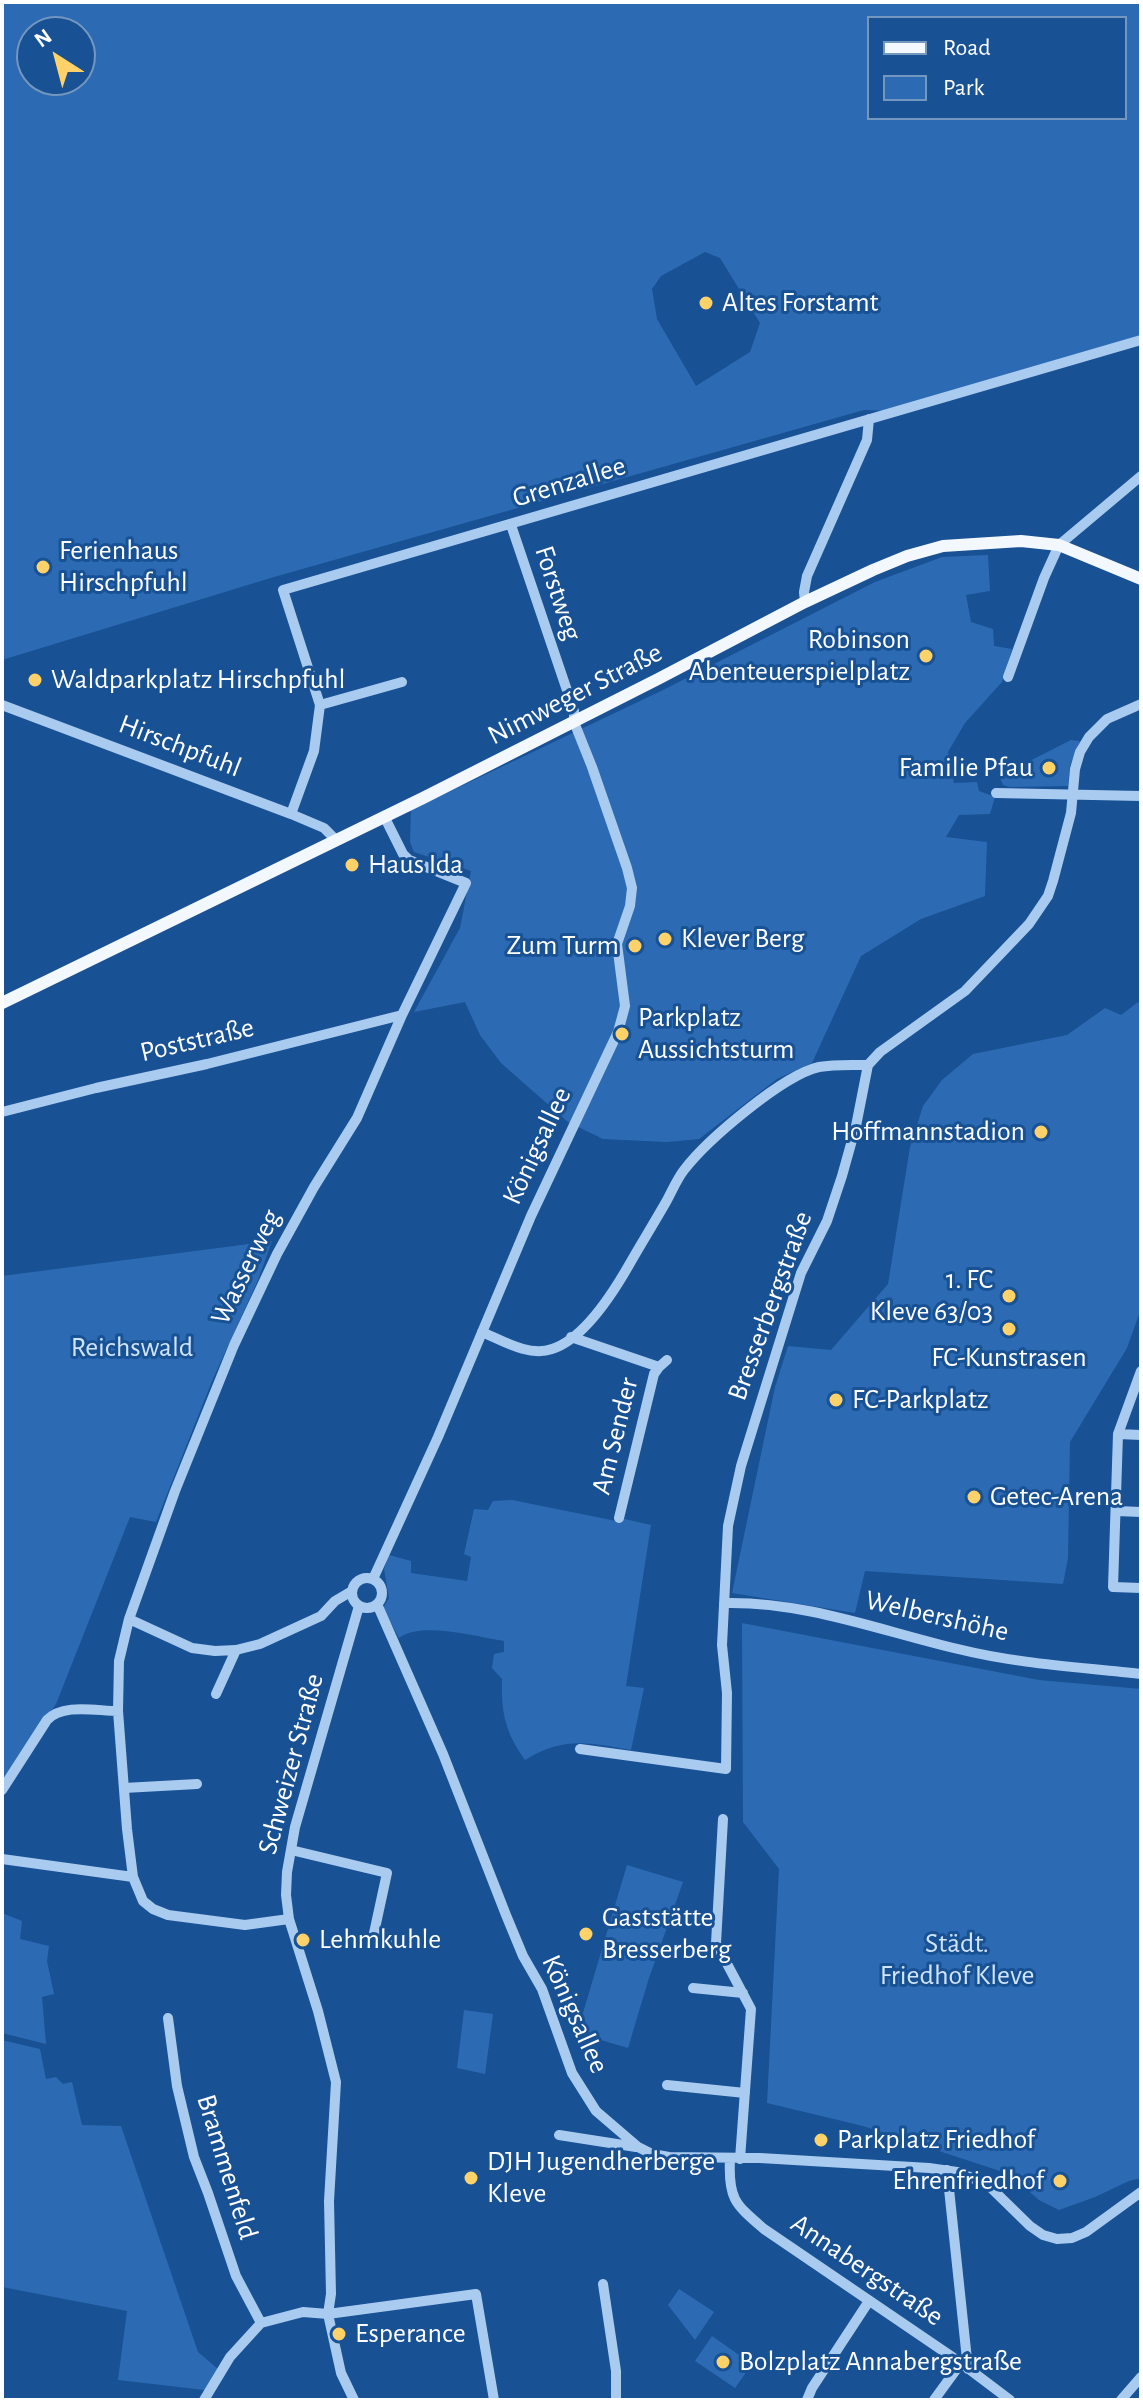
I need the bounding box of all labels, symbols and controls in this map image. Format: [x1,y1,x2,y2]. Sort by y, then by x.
north arrow [16,16,96,96]
legend [867,16,1127,120]
text: N [30,25,56,52]
text: Road [943,36,991,60]
text: Park [943,76,984,100]
place label: Altes Forstamt [722,286,878,320]
marker: Altes Forstamt [697,294,715,312]
street label: Grenzallee [508,449,630,515]
place label: Ferienhaus Hirschpfuhl [59,534,188,600]
street label: Forstweg [527,541,589,645]
marker: Ferienhaus Hirschpfuhl [34,558,52,576]
place label: Robinson Abenteuerspielplatz [689,623,910,689]
street label: Nimweger Straße [482,636,668,752]
marker: Robinson Abenteuerspielplatz [917,647,935,665]
place label: Waldparkplatz Hirschpfuhl [51,663,345,697]
marker: Waldparkplatz Hirschpfuhl [26,671,44,689]
street label: Hirschpfuhl [114,707,246,785]
place label: Familie Pfau [899,751,1033,785]
marker: Familie Pfau [1040,759,1058,777]
place label: Haus Ida [368,848,463,882]
marker: Haus Ida [343,856,361,874]
place label: Klever Berg [681,922,805,956]
place label: Zum Turm [507,929,619,963]
marker: Klever Berg [656,930,674,948]
marker: Zum Turm [626,937,644,955]
place label: Parkplatz Aussichtsturm [638,1001,794,1067]
street label: Poststraße [137,1011,257,1069]
marker: Parkplatz Aussichtsturm [613,1025,631,1043]
street label: Königsallee [495,1082,579,1210]
place label: Hoffmannstadion [831,1115,1025,1149]
marker: Hoffmannstadion [1032,1123,1050,1141]
street label: Wasserweg [204,1204,288,1330]
street label: Bresserbergstraße [720,1207,820,1405]
place label: 1. FC Kleve 63/03 [870,1263,993,1329]
marker: 1. FC Kleve 63/03 [1000,1287,1018,1305]
marker: FC-Kunstrasen [1000,1320,1018,1338]
park label: Reichswald [71,1331,193,1365]
place label: FC-Kunstrasen [931,1341,1087,1375]
street label: Am Sender [584,1374,646,1498]
place label: FC-Parkplatz [852,1383,988,1417]
marker: FC-Parkplatz [827,1391,845,1409]
place label: Getec-Arena [990,1480,1123,1514]
marker: Getec-Arena [965,1488,983,1506]
street label: Welbershöhe [862,1583,1012,1649]
street label: Schweizer Straße [251,1670,331,1858]
place label: Gaststätte Bresserberg [602,1901,731,1967]
place label: Lehmkuhle [319,1923,441,1957]
marker: Gaststätte Bresserberg [577,1925,595,1943]
park label: Städt. Friedhof Kleve [880,1927,1034,1993]
marker: Lehmkuhle [294,1931,312,1949]
street label: Königsallee [534,1950,616,2078]
street label: Brammenfeld [189,2090,265,2244]
place label: Parkplatz Friedhof [837,2123,1035,2157]
marker: Parkplatz Friedhof [812,2131,830,2149]
place label: DJH Jugendherberge Kleve [487,2145,715,2211]
place label: Ehrenfriedhof [892,2164,1044,2198]
marker: DJH Jugendherberge Kleve [462,2169,480,2187]
marker: Ehrenfriedhof [1051,2172,1069,2190]
street label: Annabergstraße [784,2207,950,2333]
place label: Esperance [355,2317,466,2351]
marker: Esperance [330,2325,348,2343]
place label: Bolzplatz Annabergstraße [739,2345,1022,2379]
marker: Bolzplatz Annabergstraße [714,2353,732,2371]

